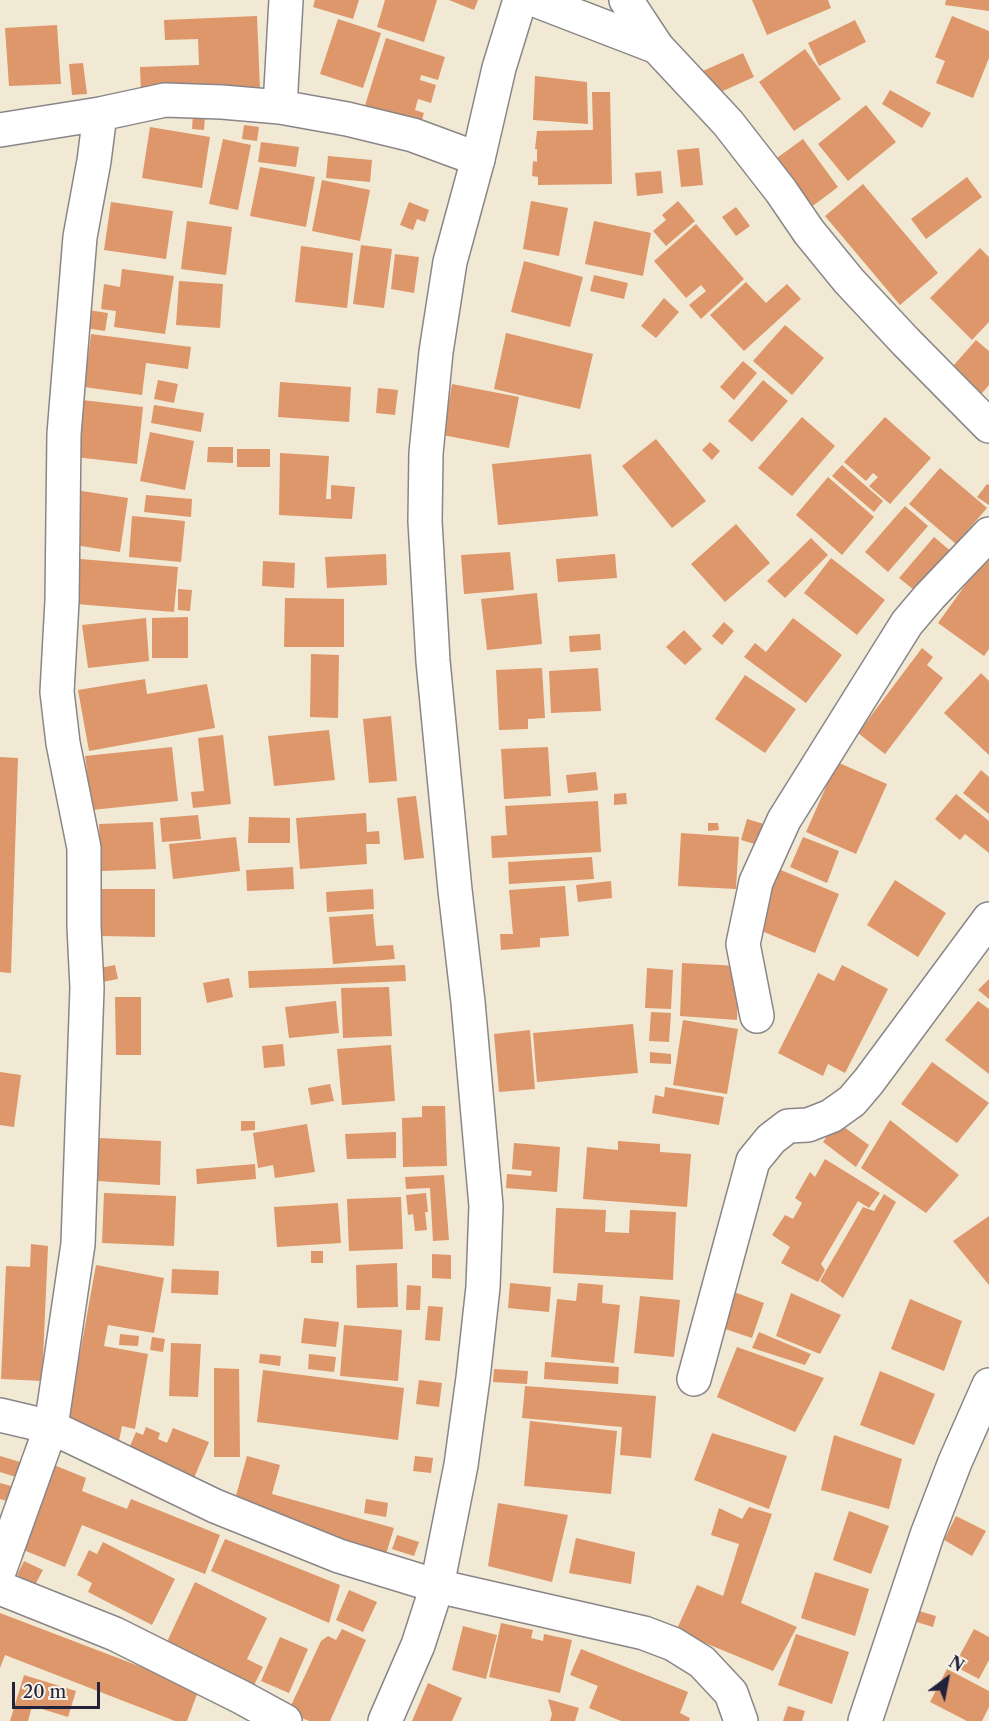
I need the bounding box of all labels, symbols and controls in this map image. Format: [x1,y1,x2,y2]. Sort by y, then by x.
north arrow [917,1649,977,1709]
text: N [945,1652,968,1676]
scale bar [15,1670,104,1708]
text: 20 m [23,1681,66,1703]

